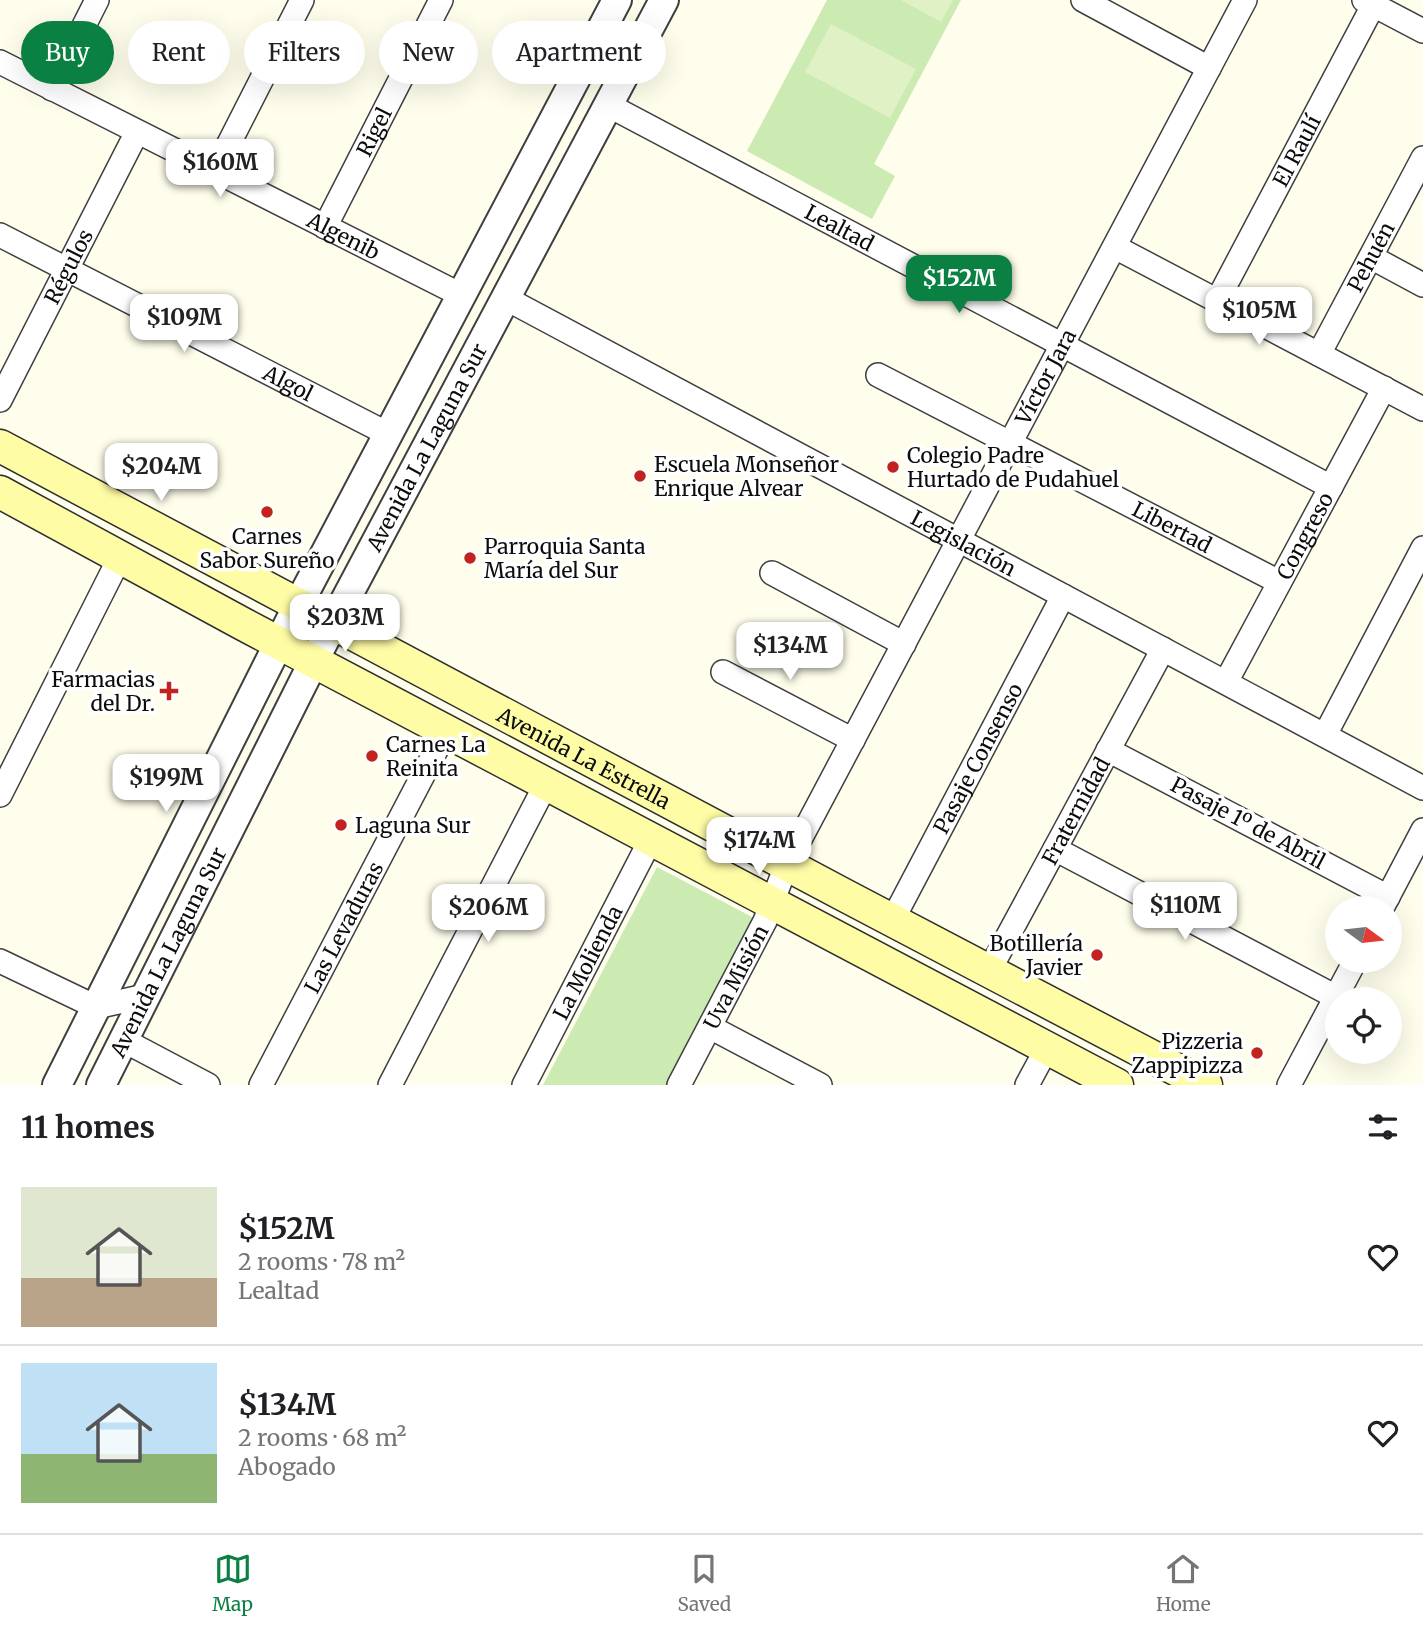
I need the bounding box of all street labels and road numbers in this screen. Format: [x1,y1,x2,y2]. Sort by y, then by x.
street label: Rigel [350,102,398,161]
street label: El Raulí [1266,109,1327,191]
street label: Lealtad [801,198,879,257]
street label: Algenib [302,206,384,265]
street label: Pehuén [1341,217,1400,296]
street label: Régulos [38,224,99,308]
street label: Víctor Jara [1009,324,1082,430]
street label: Avenida La Laguna Sur [360,339,493,557]
street label: Algol [258,358,318,407]
street label: Congreso [1270,488,1339,584]
street label: Libertad [1128,495,1217,559]
street label: Legislación [906,504,1021,582]
street label: Pasaje Consenso [927,678,1028,838]
street label: Avenida La Estrella [492,700,675,815]
street label: Fraternidad [1036,752,1116,869]
street label: Pasaje 1º de Abril [1166,771,1330,875]
street label: Avenida La Laguna Sur [103,842,232,1062]
street label: Las Levaduras [298,857,389,998]
street label: La Molienda [547,901,628,1024]
street label: Uva Misión [697,920,774,1034]

